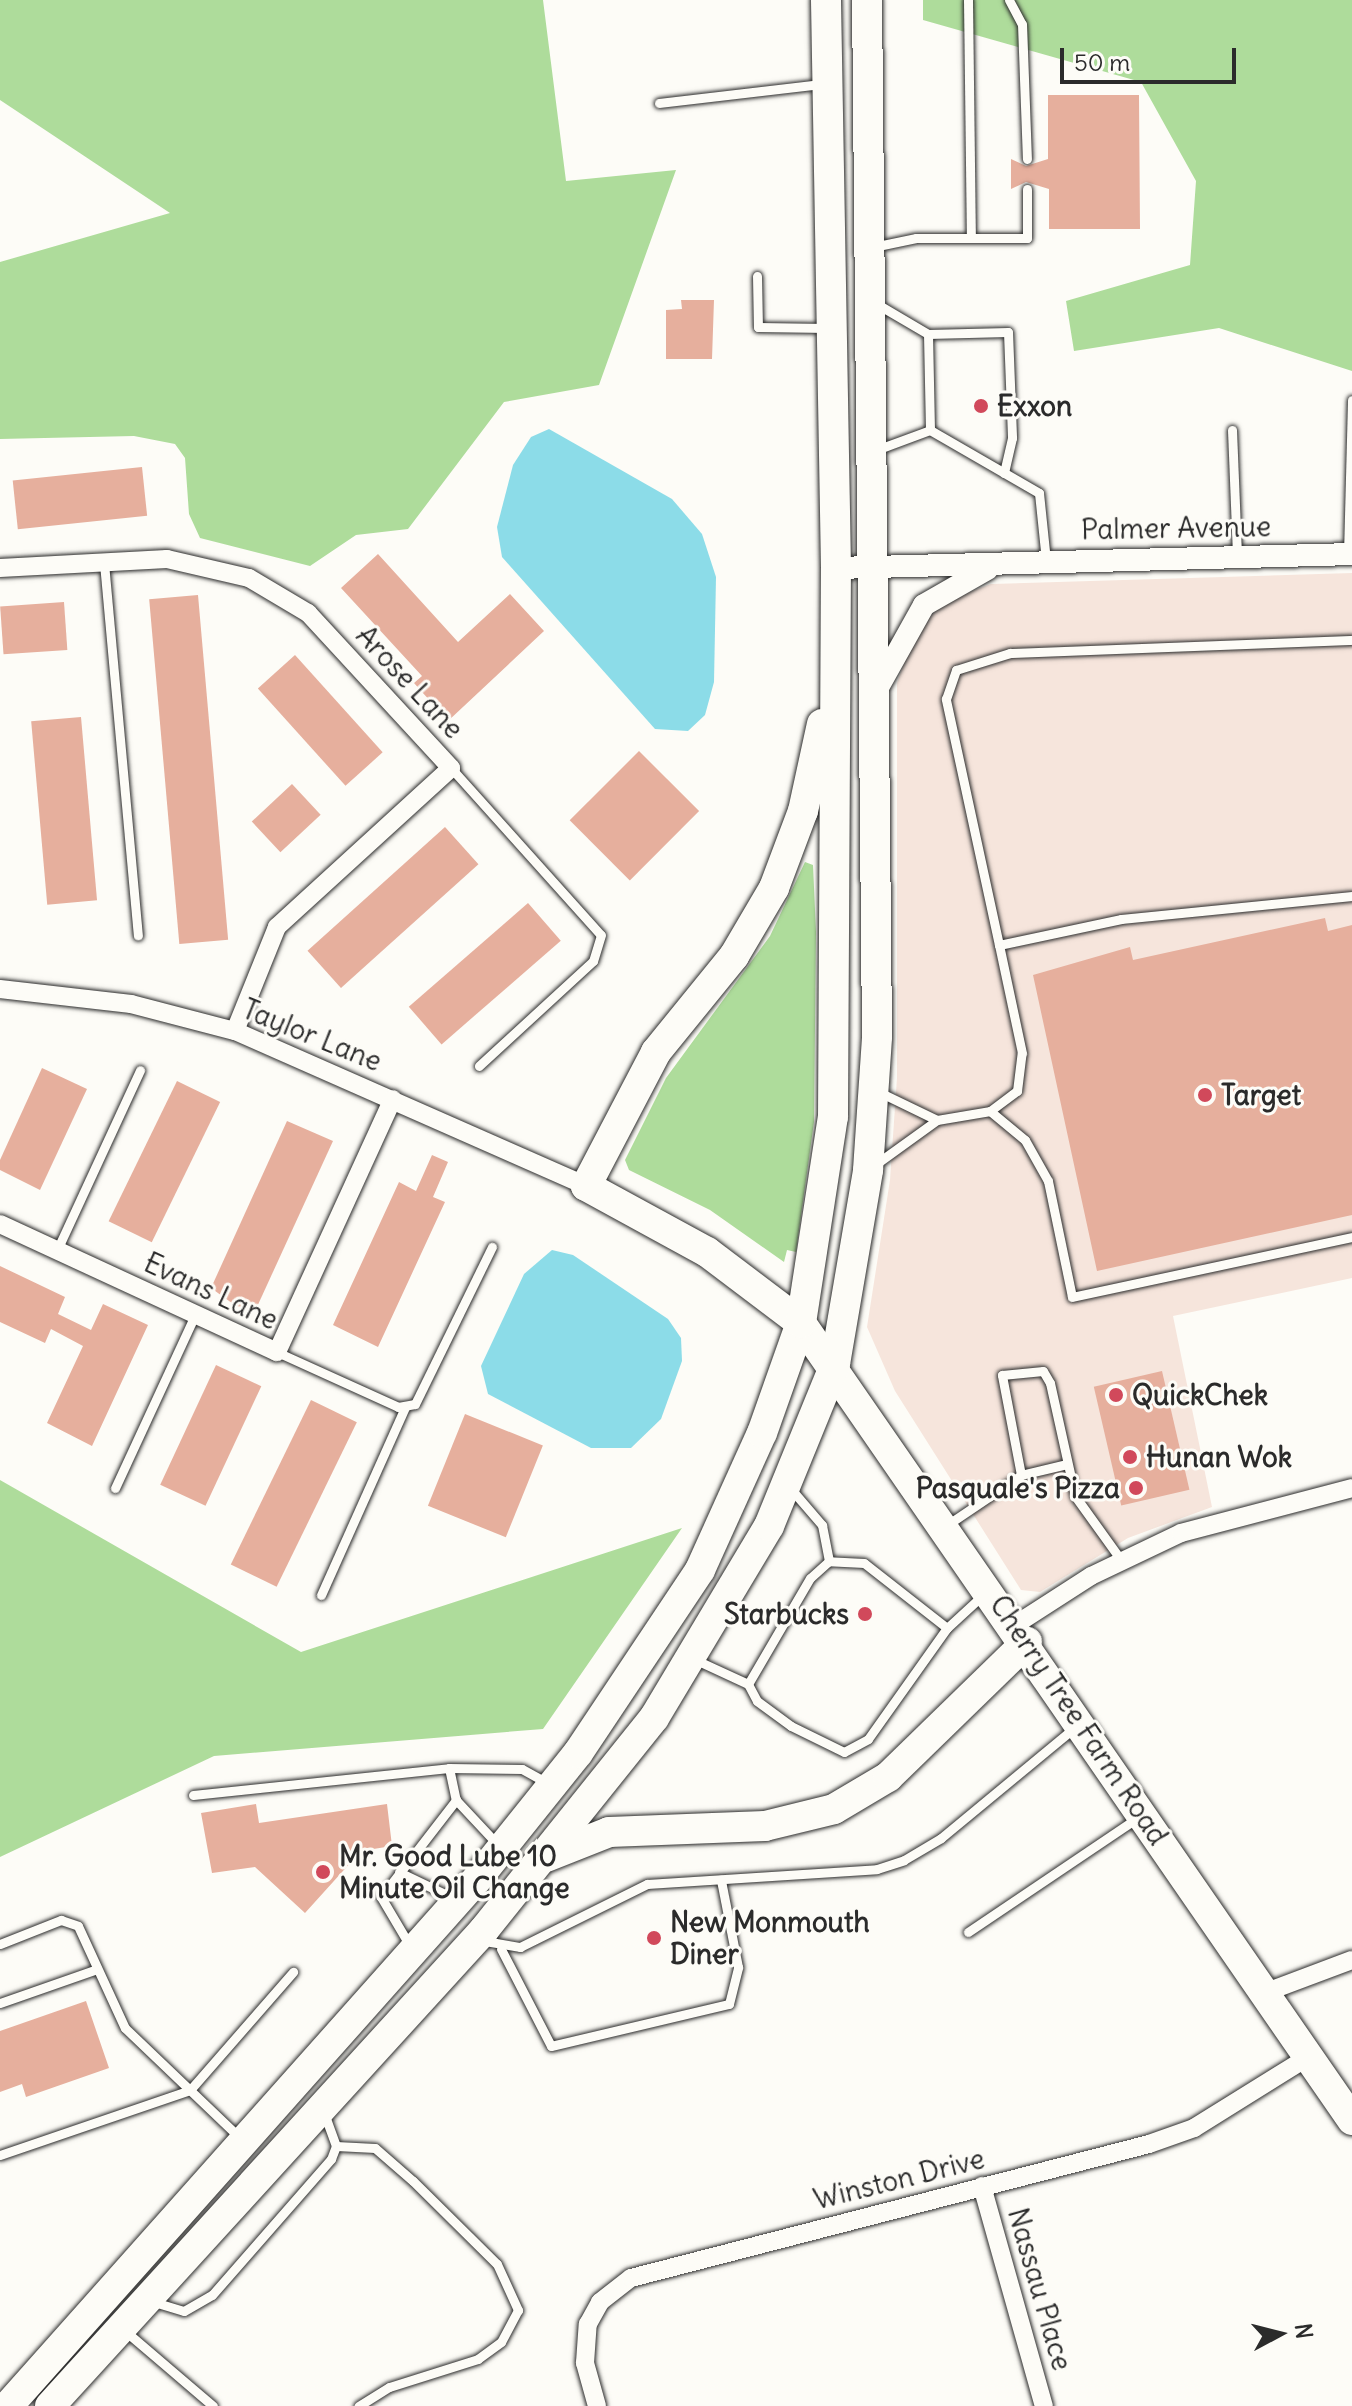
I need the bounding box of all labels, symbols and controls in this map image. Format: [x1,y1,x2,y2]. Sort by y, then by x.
scale bar [1064,32,1240,82]
text: 50 m [1074,47,1130,77]
place label: Exxon [997,389,1072,423]
marker: Exxon [972,397,990,415]
street label: Palmer Avenue [1081,510,1271,546]
street label: Arose Lane [349,619,471,745]
street label: Taylor Lane [238,992,386,1078]
place label: Target [1221,1078,1301,1112]
marker: Target [1196,1086,1214,1104]
street label: Evans Lane [139,1245,283,1337]
place label: QuickChek [1132,1378,1268,1412]
marker: QuickChek [1107,1386,1125,1404]
place label: Hunan Wok [1146,1440,1292,1474]
marker: Hunan Wok [1121,1448,1139,1466]
place label: Pasquale's Pizza [916,1471,1120,1505]
marker: Pasquale's Pizza [1127,1479,1145,1497]
street label: Cherry Tree Farm Road [983,1589,1175,1851]
place label: Starbucks [724,1597,849,1631]
marker: Starbucks [856,1605,874,1623]
place label: Mr. Good Lube 10 Minute Oil Change [339,1839,570,1905]
marker: Mr. Good Lube 10 Minute Oil Change [314,1863,332,1881]
place label: New Monmouth Diner [670,1905,870,1971]
marker: New Monmouth Diner [645,1929,663,1947]
street label: Winston Drive [810,2142,988,2216]
street label: Nassau Place [1001,2204,1079,2374]
north arrow [1240,2294,1320,2374]
text: N [1289,2322,1319,2340]

